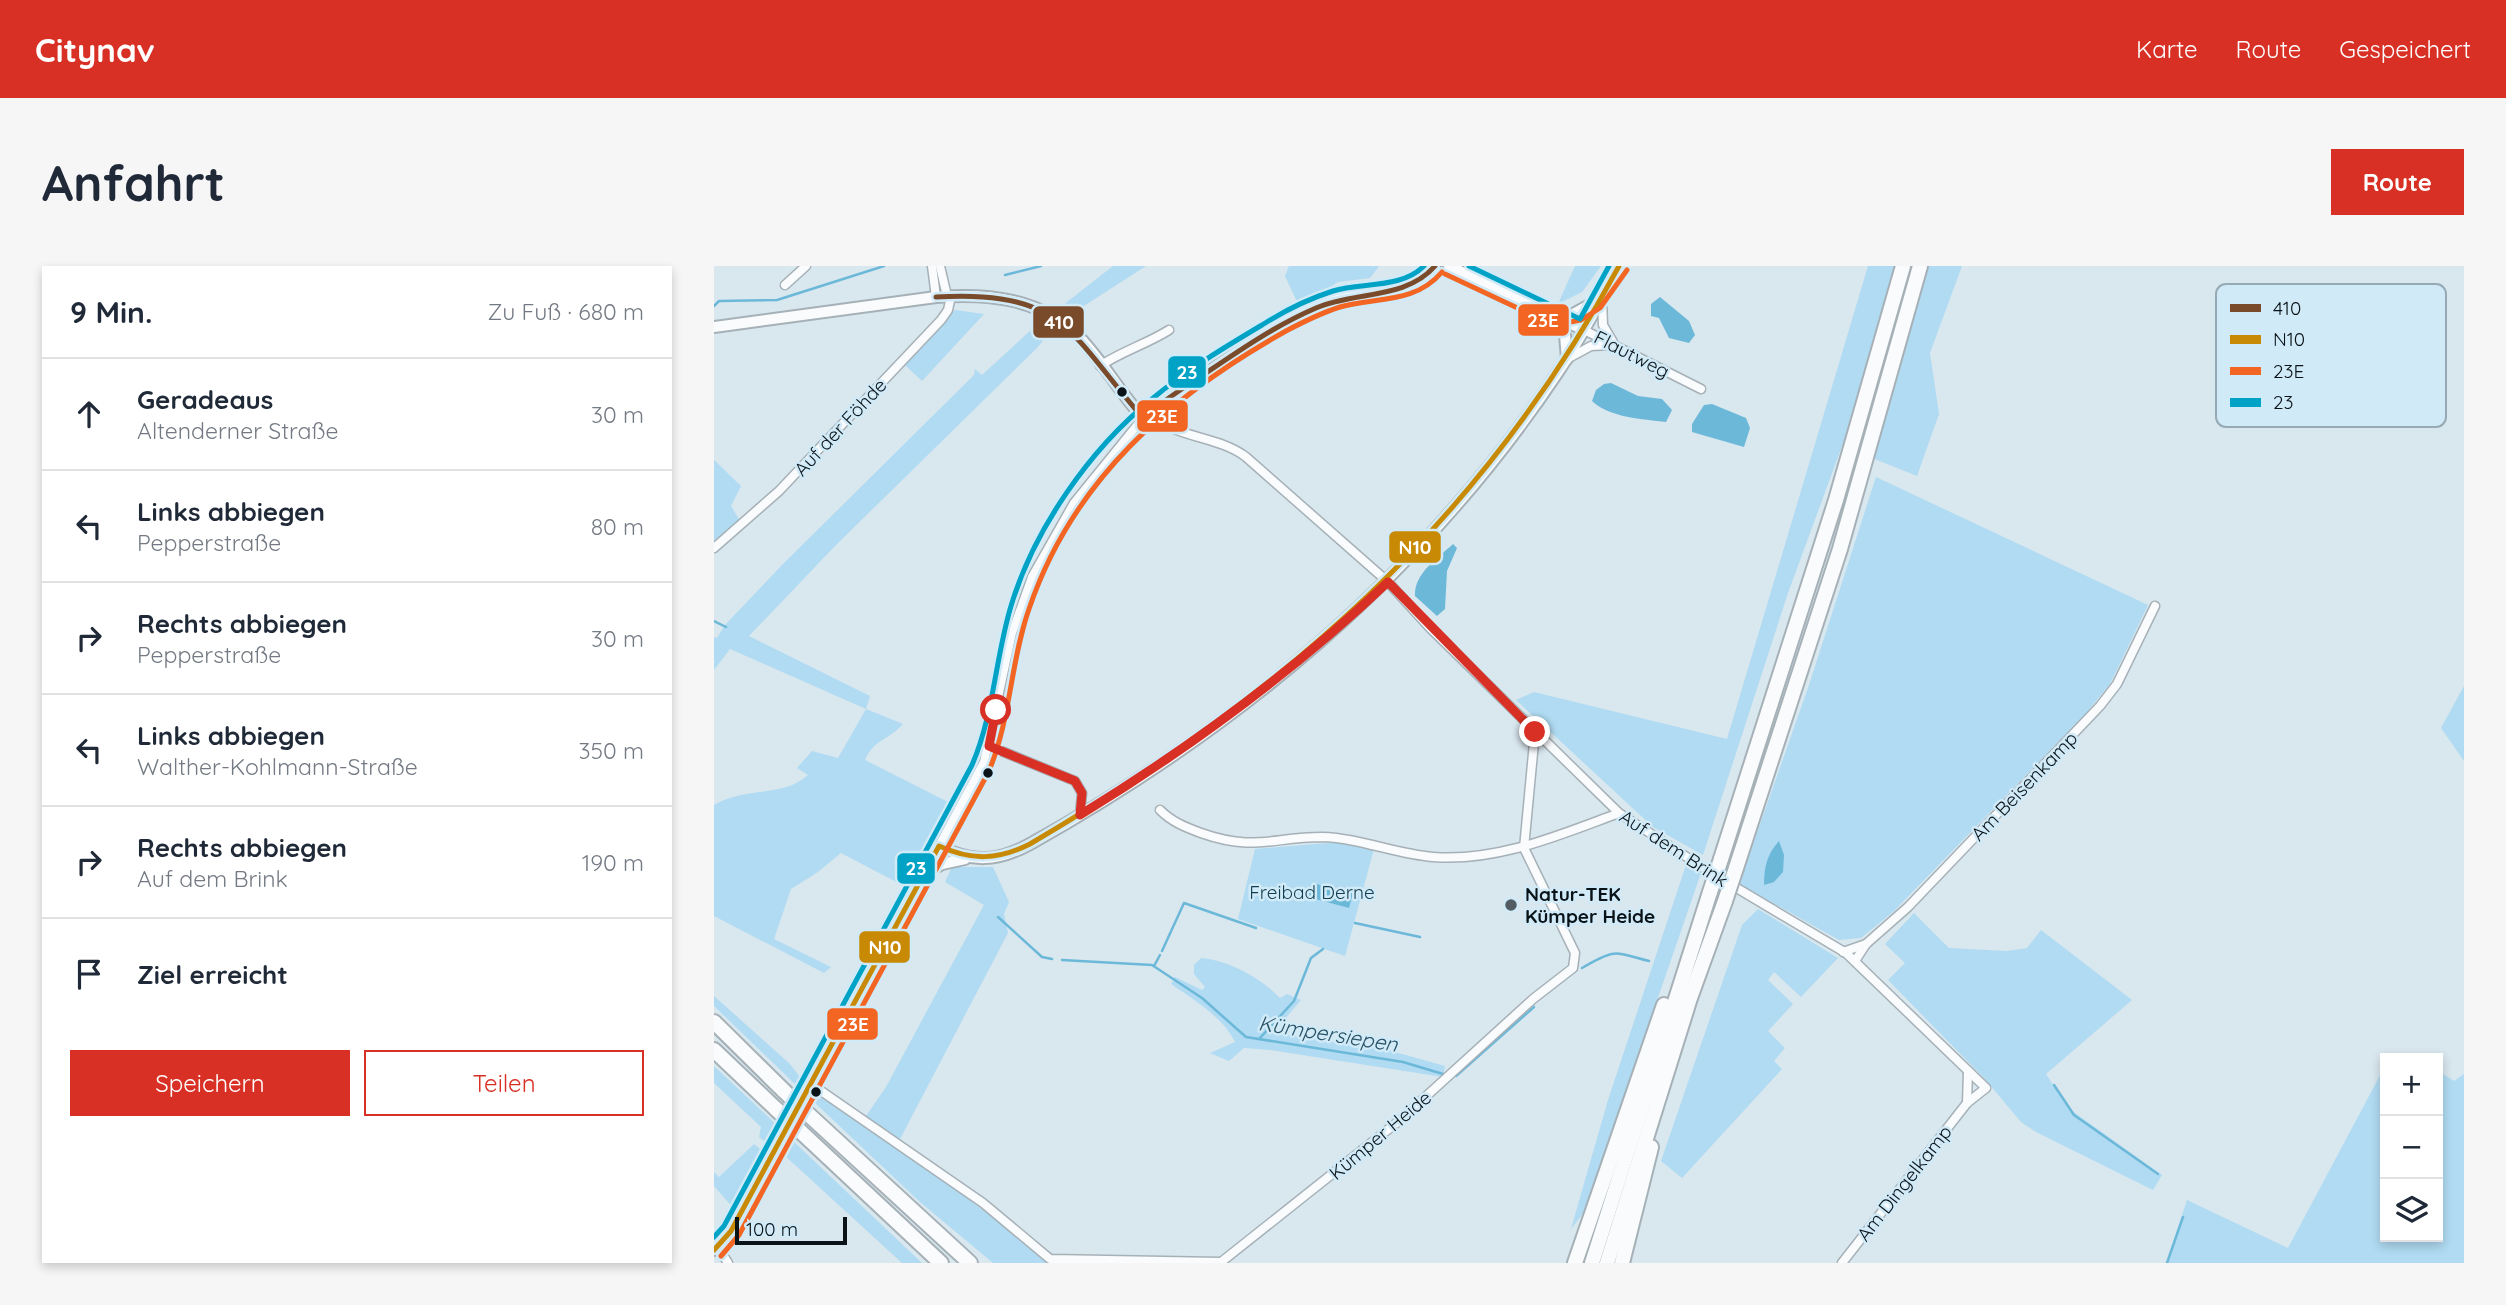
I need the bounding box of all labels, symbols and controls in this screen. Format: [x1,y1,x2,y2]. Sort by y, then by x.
text: Citynav [35,29,155,70]
text: Karte [2136,34,2198,64]
text: Route [2236,34,2301,64]
text: Gespeichert [2339,34,2471,64]
button: Route [2331,149,2464,215]
text: Anfahrt [42,152,225,213]
legend [2216,284,2446,427]
text: 9 Min. [70,293,152,331]
text: 410 [2273,296,2301,320]
text: Zu Fuß · 680 m [487,297,644,326]
line badge: 23E [1517,303,1570,337]
line badge: 410 [1032,305,1085,339]
text: 23E [1527,308,1559,332]
text: 410 [1044,310,1074,334]
street label: Flautweg [1590,325,1674,383]
text: N10 [2273,327,2305,351]
line badge: 23 [1167,355,1207,389]
text: 23E [2273,359,2304,383]
text: 23 [1176,360,1198,384]
street label: Auf der Föhde [789,373,891,481]
text: Geradeaus [137,383,273,416]
unlabelled marker [1115,385,1129,399]
text: 23 [2273,390,2293,414]
icon: ahead [70,395,108,433]
line badge: 23E [1136,399,1189,433]
text: 30 m [591,400,644,429]
text: 23E [1146,404,1178,428]
text: Altenderner Straße [137,416,338,445]
text: Links abbiegen [137,495,325,528]
icon: left [70,507,108,545]
text: 80 m [591,512,644,541]
text: Pepperstraße [137,528,281,557]
line badge: N10 [1388,530,1442,564]
text: N10 [1398,535,1432,559]
text: Rechts abbiegen [137,607,347,640]
icon: right [70,619,108,657]
text: 30 m [591,624,644,653]
text: Pepperstraße [137,640,281,669]
route start [980,694,1011,725]
route end [1519,716,1550,747]
text: Links abbiegen [137,719,325,752]
street label: Am Beisenkamp [1966,726,2082,846]
icon: left [70,731,108,769]
text: 350 m [578,736,644,765]
text: Walther-Kohlmann-Straße [137,752,418,781]
unlabelled marker [981,766,995,780]
street label: Auf dem Brink [1615,804,1733,892]
text: Rechts abbiegen [137,831,347,864]
icon: right [70,843,108,881]
text: 190 m [582,848,644,877]
line badge: 23 [896,852,936,885]
text: 23 [905,856,927,880]
text: Auf dem Brink [137,864,288,893]
park label: Freibad Derne [1249,880,1375,904]
place label: Natur-TEK Kümper Heide [1525,882,1655,928]
marker: Natur-TEK Kümper Heide [1503,897,1519,913]
line badge: N10 [858,930,911,964]
text: N10 [868,935,902,959]
icon: arrive [70,955,108,993]
text: Ziel erreicht [137,958,288,991]
line badge: 23E [826,1007,879,1041]
water label: Kümpersiepen [1257,1009,1400,1057]
text: 23E [837,1012,869,1036]
button: Speichern [70,1050,350,1116]
button: Teilen [364,1050,644,1116]
map controls [2380,1053,2443,1242]
button: + [2380,1053,2443,1116]
unlabelled marker [809,1085,823,1099]
street label: Kümper Heide [1324,1085,1436,1185]
button: − [2380,1116,2443,1179]
street label: Am Dingelkamp [1851,1120,1957,1246]
button: layers [2380,1179,2443,1242]
scale bar [735,1214,847,1246]
text: 100 m [746,1217,798,1241]

